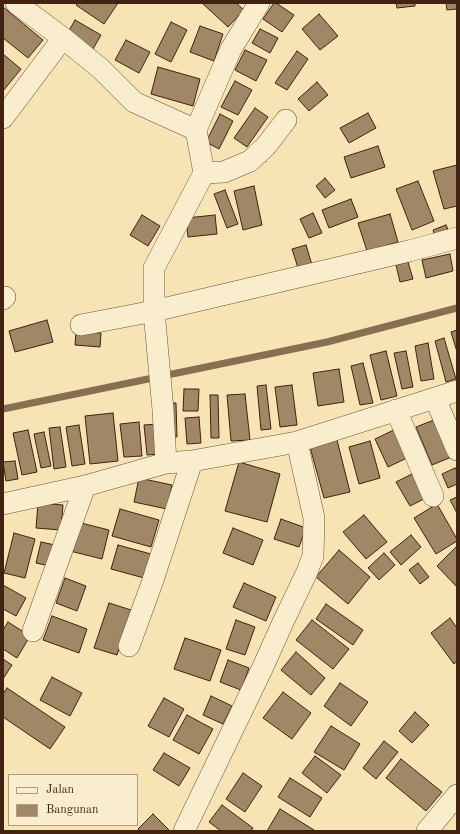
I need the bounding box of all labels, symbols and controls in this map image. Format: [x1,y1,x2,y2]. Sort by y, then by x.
legend [8,774,138,826]
text: Jalan [46,784,74,796]
text: Bangunan [46,804,98,816]

